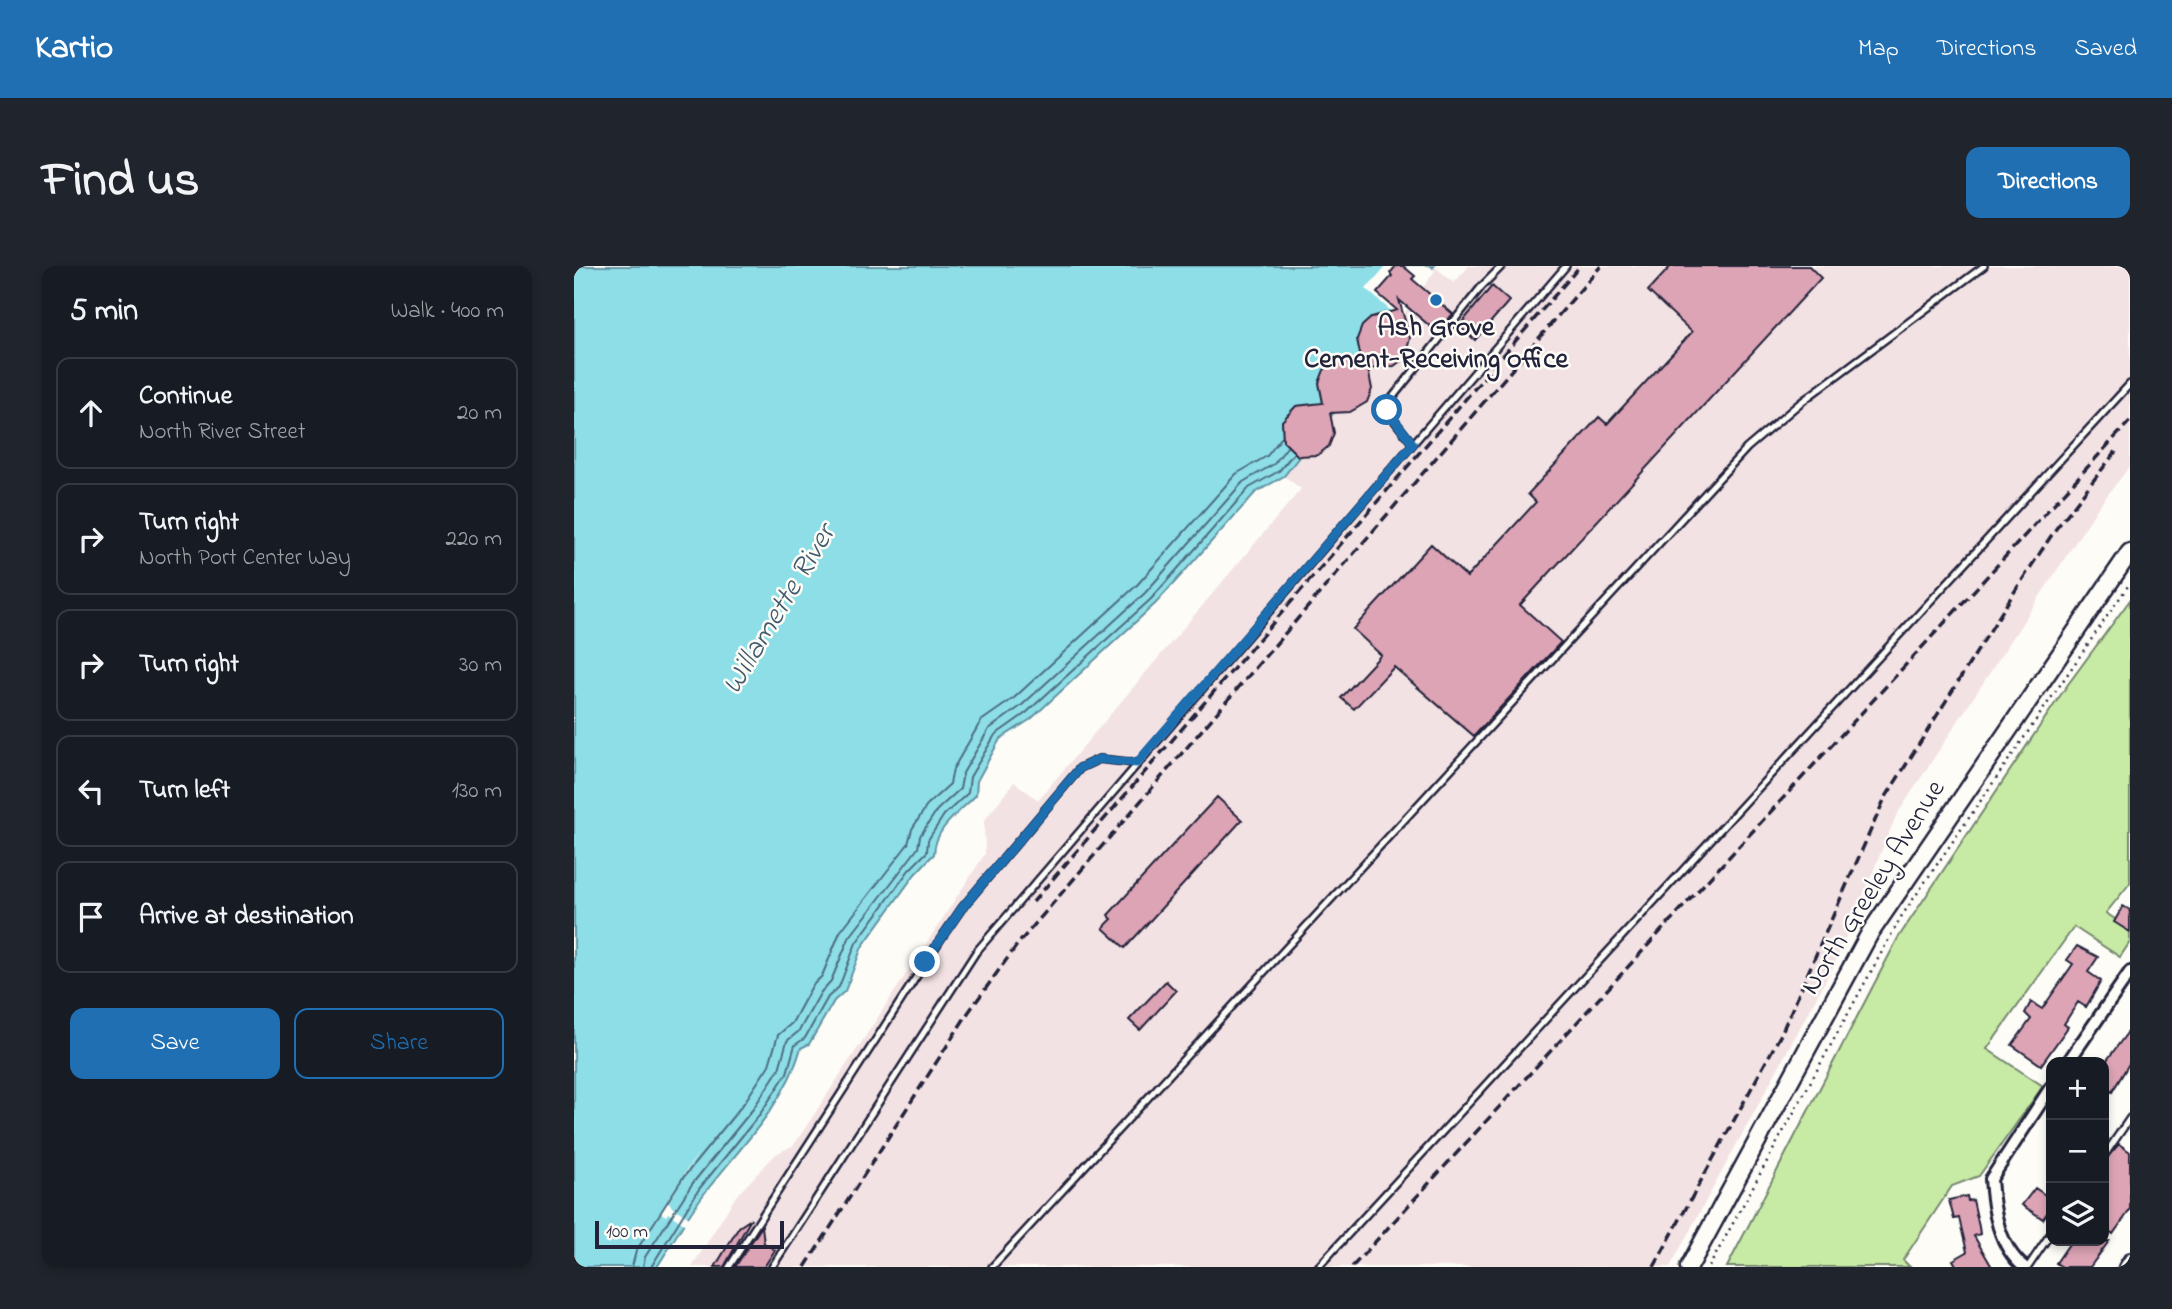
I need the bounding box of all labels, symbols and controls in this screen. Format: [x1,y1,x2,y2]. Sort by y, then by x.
text: Kartio [35,25,113,73]
text: Map [1858,32,1899,67]
text: Directions [1937,32,2036,67]
text: Saved [2074,32,2137,67]
text: Find us [42,146,199,218]
button: Directions [1966,147,2130,218]
text: 5 min [70,290,138,334]
marker: Ash Grove Cement-Receiving office [1428,292,1444,308]
text: Walk · 400 m [390,295,504,328]
place label: Ash Grove Cement-Receiving office [1304,308,1570,382]
text: Continue [139,378,232,416]
icon: ahead [72,394,110,432]
route start [1371,394,1402,425]
text: 20 m [457,397,502,430]
text: North River Street [139,416,306,449]
text: Turn right [139,504,239,542]
water label: Willamette River [712,513,850,703]
icon: right [72,520,110,558]
text: 220 m [446,523,502,556]
text: North Port Center Way [139,542,351,575]
icon: right [72,646,110,684]
text: Turn right [139,646,239,684]
text: 30 m [459,649,502,682]
icon: left [72,772,110,810]
text: Turn left [139,772,230,810]
street label: North Greeley Avenue [1791,772,1957,1003]
text: 130 m [452,775,502,808]
icon: arrive [72,898,110,936]
text: Arrive at destination [139,898,354,936]
route end [909,946,940,977]
button: Save [70,1008,280,1079]
button: Share [294,1008,504,1079]
map controls [2046,1057,2109,1246]
button: + [2046,1057,2109,1120]
button: − [2046,1120,2109,1183]
button: layers [2046,1183,2109,1246]
scale bar [595,1218,784,1250]
text: 100 m [606,1219,648,1246]

